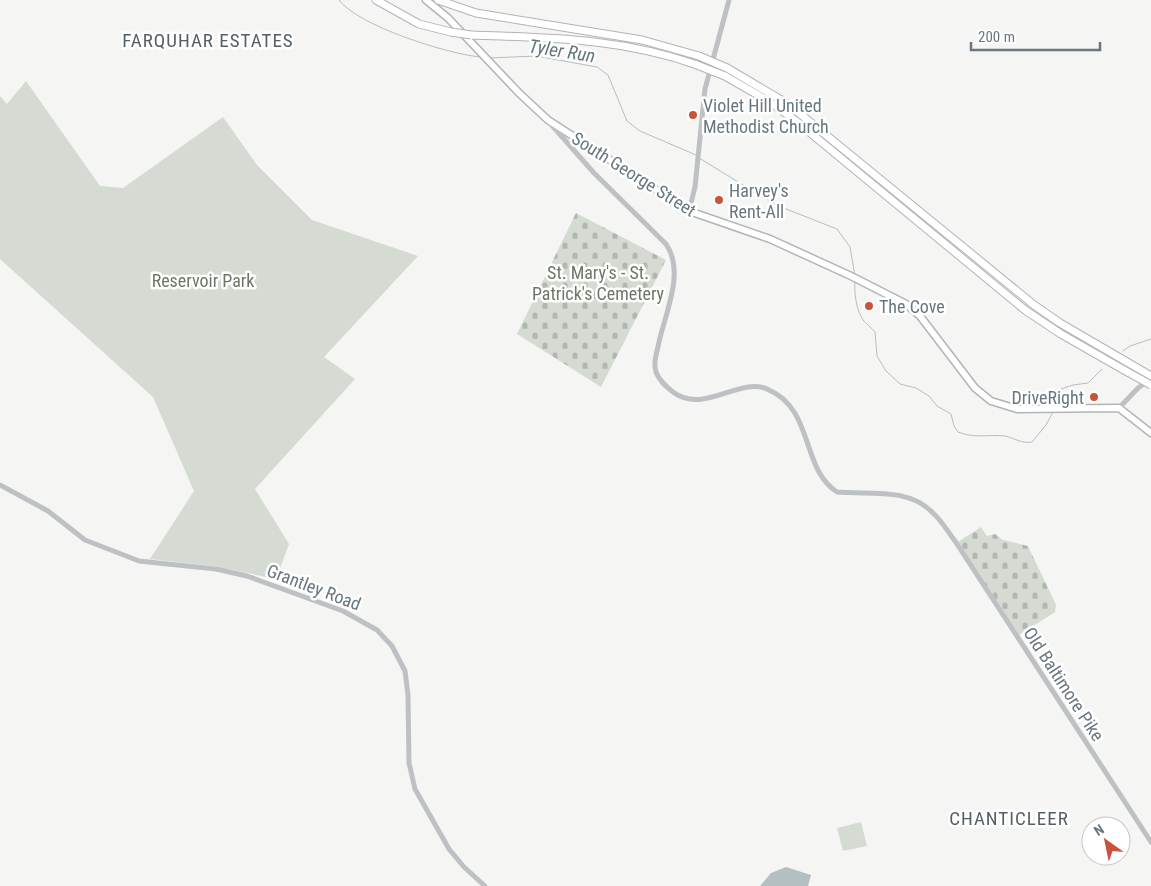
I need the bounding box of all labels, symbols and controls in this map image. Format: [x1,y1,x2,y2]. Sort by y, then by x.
scale bar [971,20,1100,52]
text: 200 m [978,28,1015,46]
district label: FARQUHAR ESTATES [122,29,294,52]
water label: Tyler Run [527,34,597,68]
place label: Violet Hill United Methodist Church [703,95,829,137]
marker: Violet Hill United Methodist Church [687,109,699,121]
street label: South George Street [568,127,700,221]
place label: Harvey's Rent-All [729,180,789,222]
marker: Harvey's Rent-All [713,194,725,206]
park label: St. Mary's - St. Patrick's Cemetery [532,262,665,304]
park label: Reservoir Park [152,270,254,291]
place label: The Cove [879,296,945,317]
marker: The Cove [863,300,875,312]
place label: DriveRight [1012,387,1084,408]
marker: DriveRight [1088,391,1100,403]
street label: Grantley Road [264,560,364,614]
street label: Old Baltimore Pike [1020,623,1108,745]
district label: CHANTICLEER [949,807,1069,830]
north arrow [1081,816,1131,866]
text: N [1091,821,1107,839]

